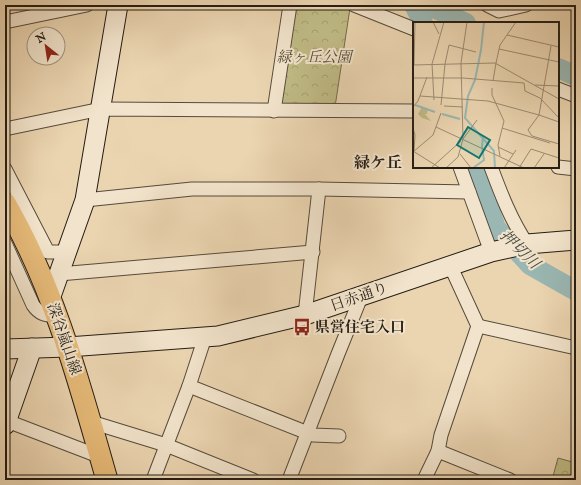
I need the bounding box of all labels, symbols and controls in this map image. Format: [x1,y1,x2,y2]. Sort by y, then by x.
inset map [413,22,559,168]
north arrow [26,26,66,66]
text: N [33,30,50,47]
park label: 緑ヶ丘公園 [276,48,354,67]
district label: 緑ケ丘 [354,154,402,174]
water label: 押切川 [495,226,545,275]
street label: 日赤通り [328,278,390,316]
street label: 深谷嵐山線 [43,300,85,378]
bus stop icon: 県営住宅入口 [292,317,312,337]
place label: 県営住宅入口 [315,318,405,337]

